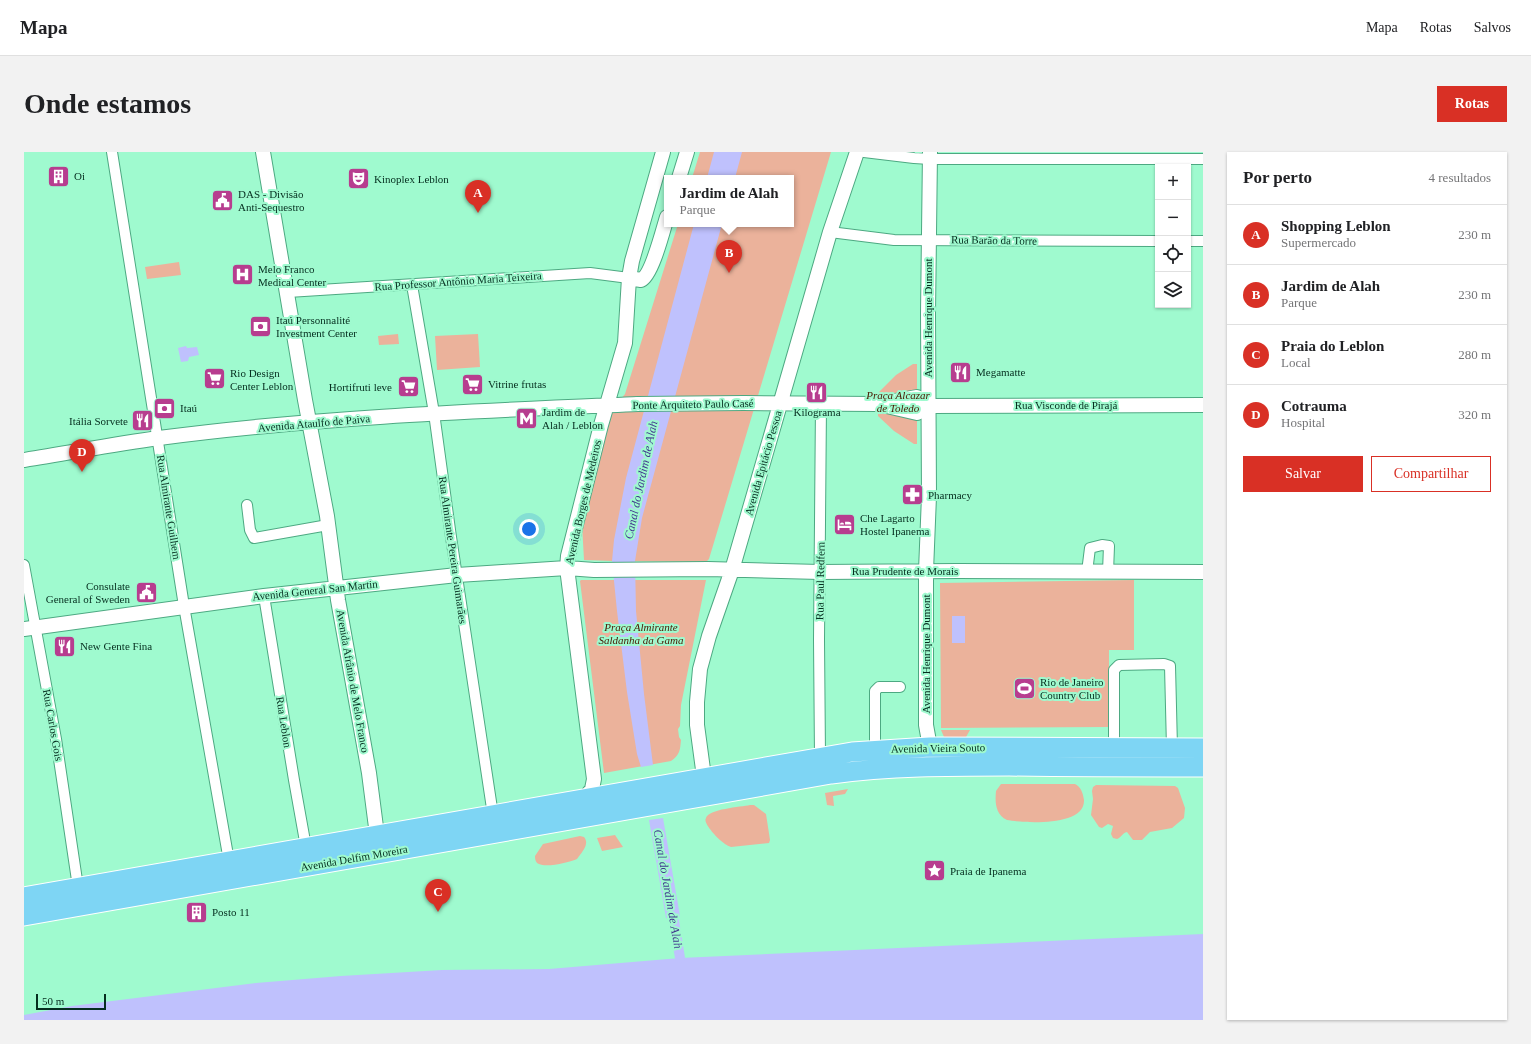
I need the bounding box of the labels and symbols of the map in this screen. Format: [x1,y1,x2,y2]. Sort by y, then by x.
building icon: Oi [45,163,71,189]
theatre icon: Kinoplex Leblon [346,166,372,192]
place label: Oi [74,170,85,182]
place label: Kinoplex Leblon [374,173,449,185]
pin: A [465,180,491,213]
public building icon: DAS - Divisão Anti-Sequestro [209,187,235,213]
place label: DAS - Divisão Anti-Sequestro [238,188,305,213]
street label: Rua Barão da Torre [951,233,1037,247]
pin: B [716,240,742,273]
street label: Avenida Henrique Dumont [922,259,934,377]
hospital icon: Melo Franco Medical Center [229,262,255,288]
place label: Melo Franco Medical Center [258,263,326,288]
street label: Rua Professor Antônio Maria Teixeira [374,269,542,293]
bank icon: Itaú Personnalité Investment Center [247,313,273,339]
place label: Itaú Personnalité Investment Center [276,314,357,339]
restaurant icon: Megamatte [948,359,974,385]
supermarket icon: Rio Design Center Leblon [202,366,228,392]
place label: Megamatte [976,366,1026,378]
place label: Rio Design Center Leblon [230,367,294,392]
supermarket icon: Vitrine frutas [460,371,486,397]
supermarket icon: Hortifruti leve [395,374,421,400]
place label: Vitrine frutas [488,378,546,390]
restaurant icon: Kilograma [804,379,830,405]
place label: Hortifruti leve [329,381,392,393]
park label: Praça Alcazar de Toledo [865,389,931,414]
bank icon: Itaú [152,395,178,421]
street label: Ponte Arquiteto Paulo Casé [632,397,754,411]
street label: Rua Visconde de Pirajá [1015,399,1117,411]
place label: Itaú [180,402,198,414]
metro station icon: Jardim de Alah / Leblon [514,405,540,431]
place label: Jardim de Alah / Leblon [542,406,604,431]
place label: Kilograma [793,406,841,418]
restaurant icon: Itália Sorvete [130,408,156,434]
street label: Avenida Epitácio Pessoa [742,409,784,517]
street label: Avenida Ataulfo de Paiva [257,412,371,434]
place label: Itália Sorvete [69,415,128,427]
water label: Canal do Jardim de Alah [622,420,660,540]
street label: Avenida Borges de Medeiros [563,438,603,566]
pin: D [69,439,95,472]
street label: Rua Almirante Guilhem [155,454,183,561]
street label: Rua Almirante Pereira Guimarães [437,476,469,624]
pharmacy icon: Pharmacy [899,482,925,508]
place label: Pharmacy [928,489,972,501]
hotel icon: Che Lagarto Hostel Ipanema [831,511,857,537]
place label: Che Lagarto Hostel Ipanema [860,512,929,537]
your location [519,519,539,539]
street label: Rua Paul Redfern [813,541,827,620]
street label: Rua Prudente de Morais [852,565,958,577]
street label: Avenida General San Martin [252,577,379,603]
public building icon: Consulate General of Sweden [133,579,159,605]
place label: Consulate General of Sweden [46,580,130,605]
street label: Avenida Henrique Dumont [920,595,932,713]
street label: Avenida Afrânio de Melo Franco [334,608,372,754]
park label: Praça Almirante Saldanha da Gama [599,621,684,646]
restaurant icon: New Gente Fina [52,633,78,659]
place label: New Gente Fina [80,640,152,652]
sports icon: Rio de Janeiro Country Club [1012,675,1038,701]
place label: Rio de Janeiro Country Club [1040,676,1104,701]
street label: Rua Carlos Gois [41,688,65,762]
street label: Rua Leblon [274,696,294,749]
street label: Avenida Vieira Souto [891,741,986,755]
water label: Canal do Jardim de Alah [651,828,685,950]
street label: Avenida Delfim Moreira [300,843,409,873]
place icon: Praia de Ipanema [921,858,947,884]
place label: Praia de Ipanema [950,865,1026,877]
pin: C [425,879,451,912]
building icon: Posto 11 [184,899,210,925]
place label: Posto 11 [212,906,250,918]
scale bar [36,992,106,1011]

